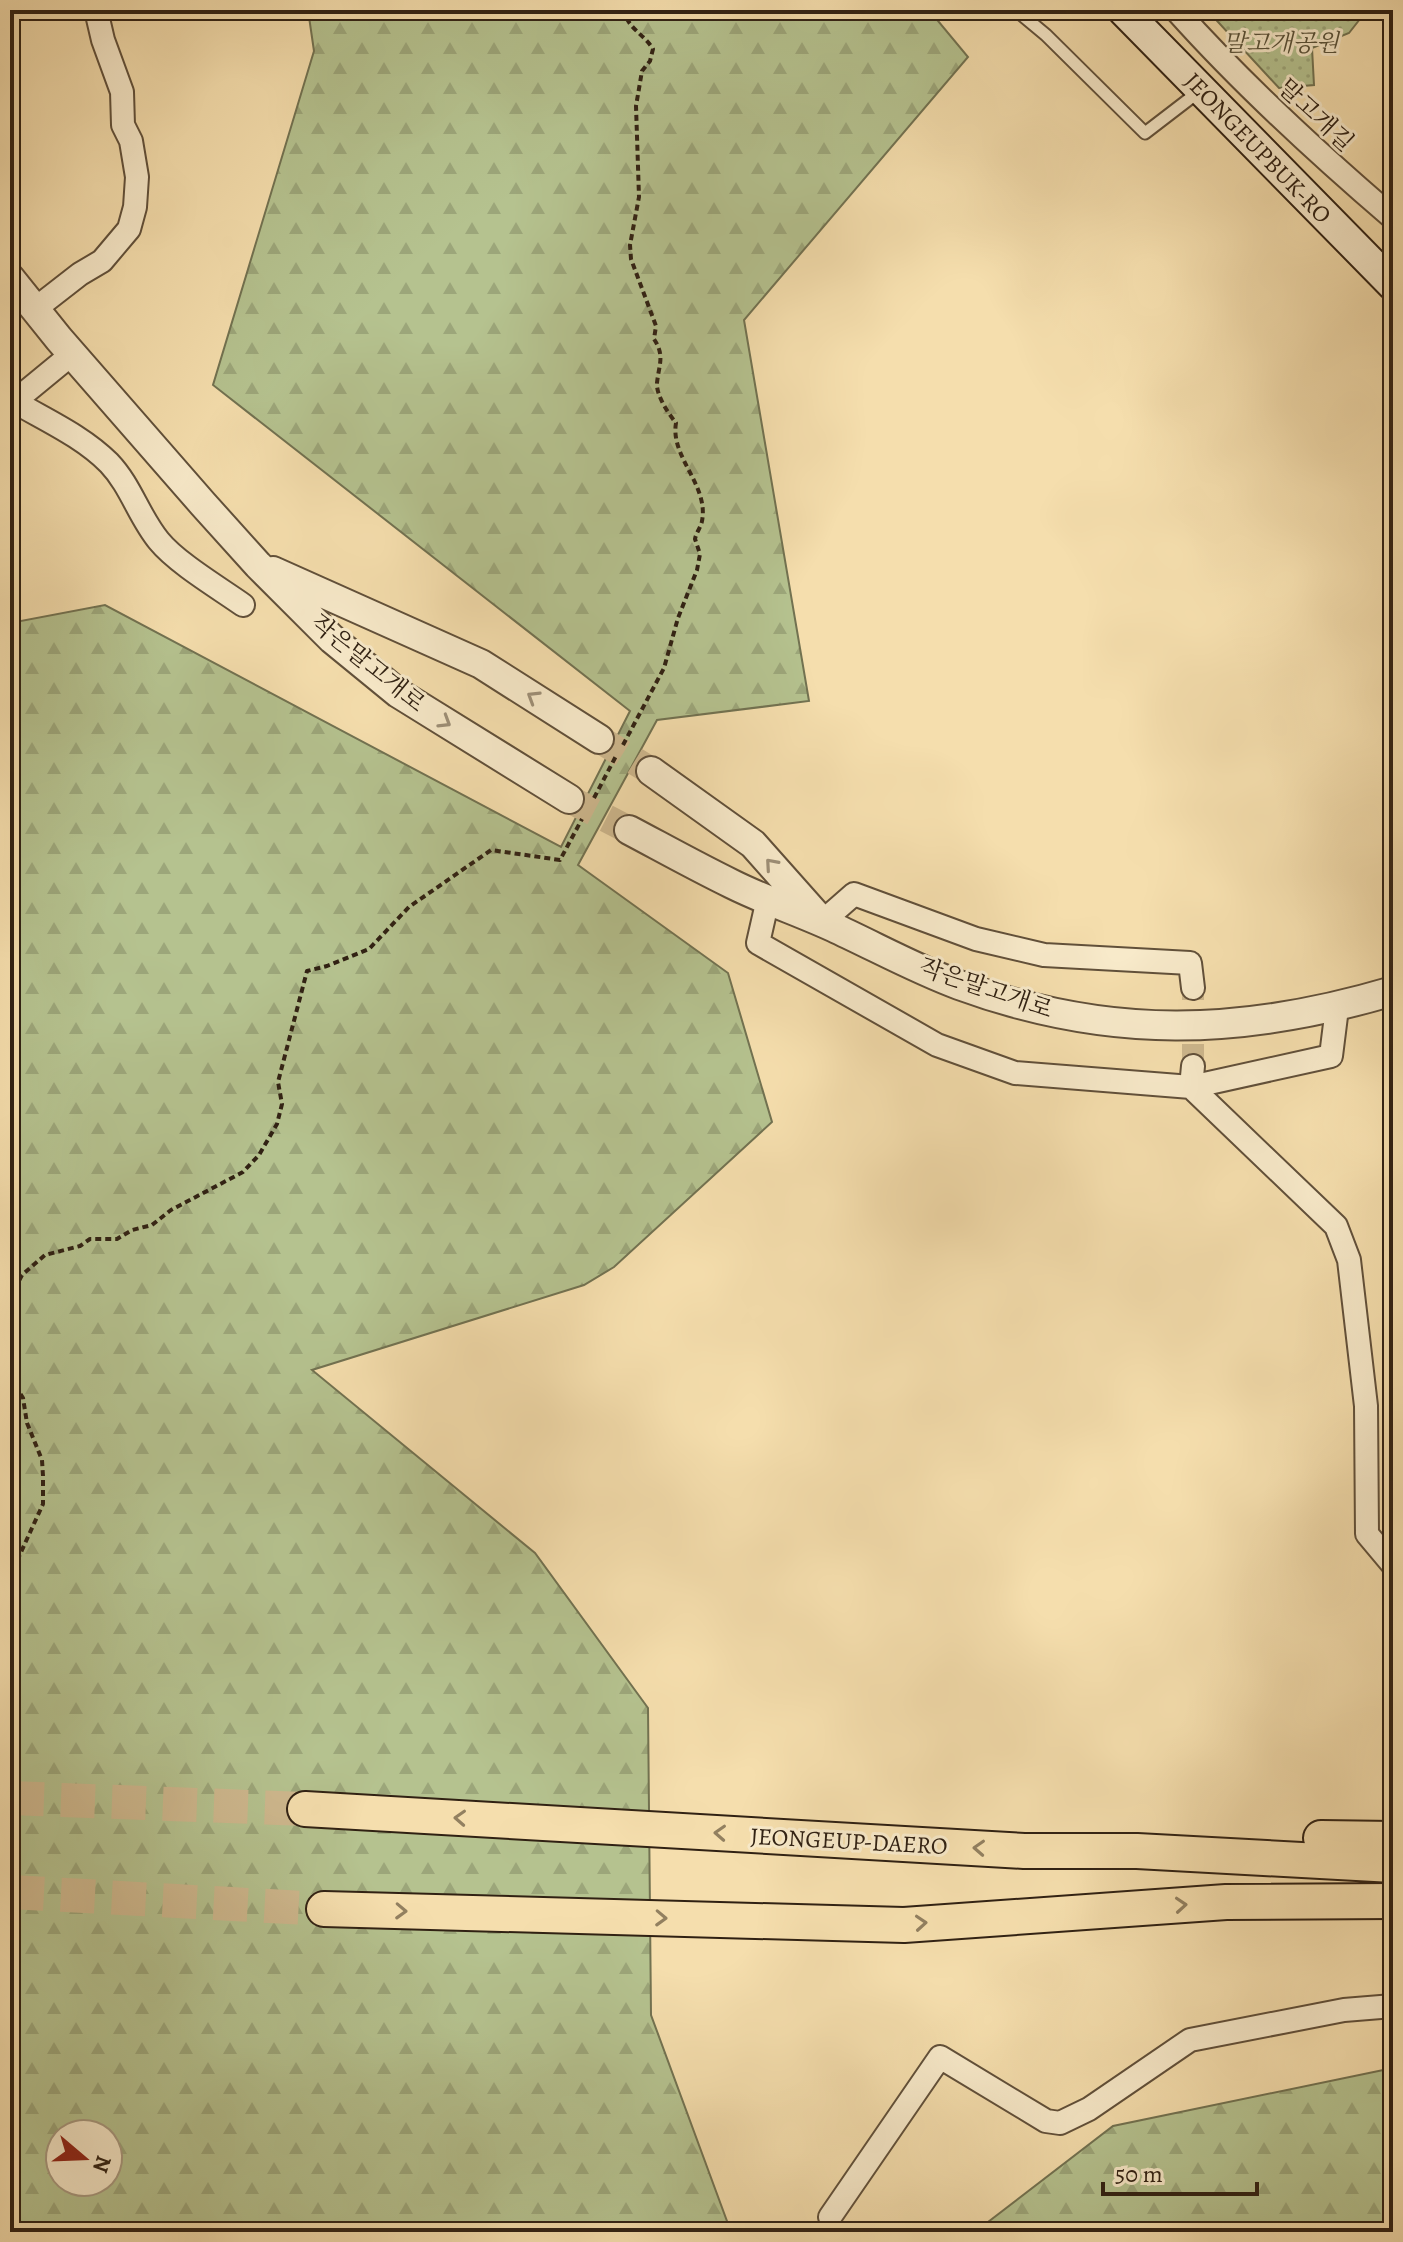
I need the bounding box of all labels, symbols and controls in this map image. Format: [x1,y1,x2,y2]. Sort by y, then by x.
park label: 말고개공원 [1223,27,1341,59]
street label: JEONGEUPBUK-RO [1178,65,1338,231]
street label: 말고개길 [1271,72,1361,158]
street label: 작은말고개로 [304,607,432,719]
one-way arrow [527,691,542,707]
one-way arrow [436,713,451,728]
one-way arrow [766,858,781,873]
street label: 작은말고개로 [915,950,1057,1026]
one-way arrow [453,1809,466,1826]
street label: JEONGEUP-DAERO [750,1820,948,1862]
one-way arrow [713,1825,726,1842]
one-way arrow [972,1840,985,1857]
one-way arrow [1175,1897,1188,1914]
one-way arrow [395,1902,408,1919]
one-way arrow [655,1909,668,1926]
one-way arrow [915,1915,928,1932]
north arrow [44,2118,124,2198]
scale bar [1103,2146,1257,2196]
text: N [85,2152,119,2177]
text: 50 m [1115,2158,1163,2190]

